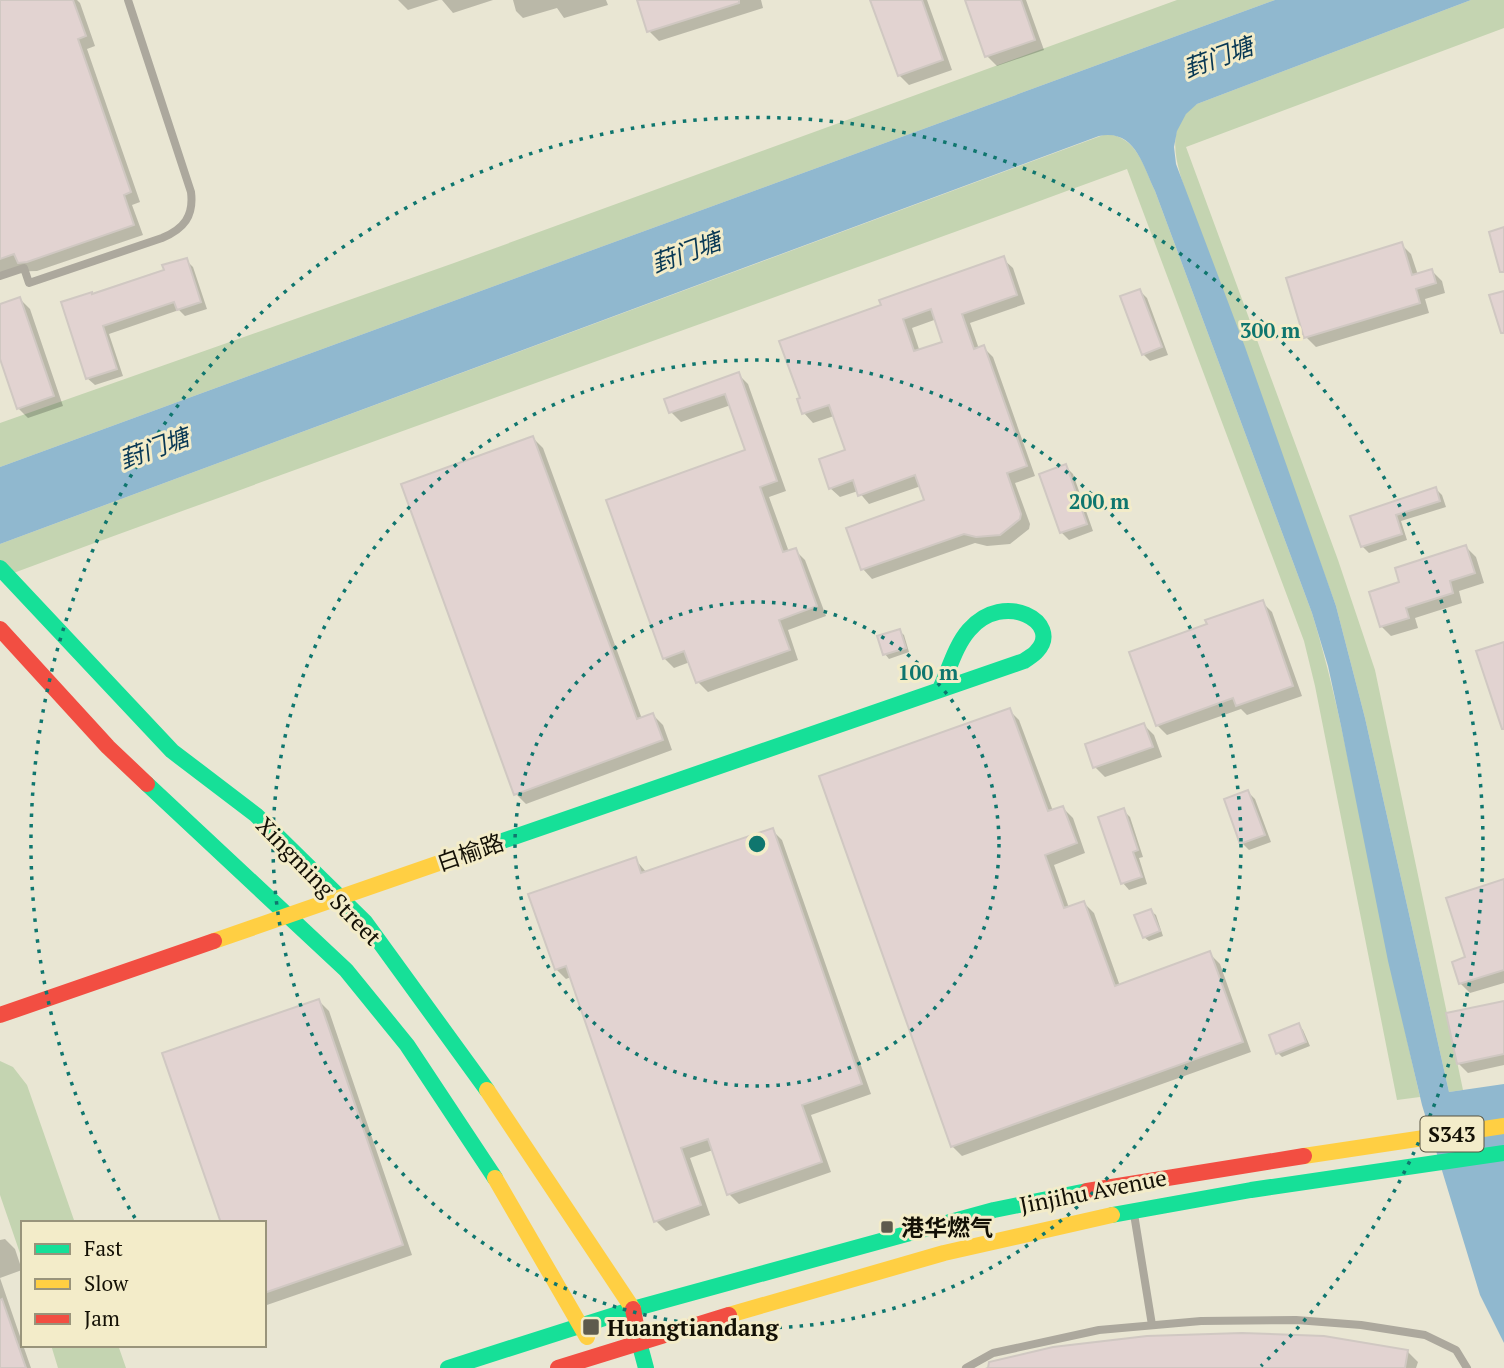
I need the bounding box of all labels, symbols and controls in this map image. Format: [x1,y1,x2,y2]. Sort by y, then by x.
water label: 葑门塘 [1179,28,1261,84]
water label: 葑门塘 [647,223,729,279]
text: 300 m [1240,316,1301,344]
water label: 葑门塘 [115,419,197,475]
text: 200 m [1069,487,1130,515]
text: 100 m [898,658,959,686]
street label: Xingming Street [250,810,389,952]
street label: 白榆路 [432,826,508,878]
centre of rings [745,832,769,856]
road number: S343 [1420,1116,1484,1152]
street label: Jinjihu Avenue [1017,1162,1169,1220]
place label: 港华燃气 [901,1212,993,1243]
marker: 港华燃气 [879,1219,895,1235]
legend [21,1221,266,1347]
text: Fast [84,1234,123,1262]
text: Slow [84,1269,129,1297]
text: Jam [84,1304,120,1332]
place label: Huangtiandang [607,1312,779,1343]
marker: Huangtiandang [581,1317,601,1337]

